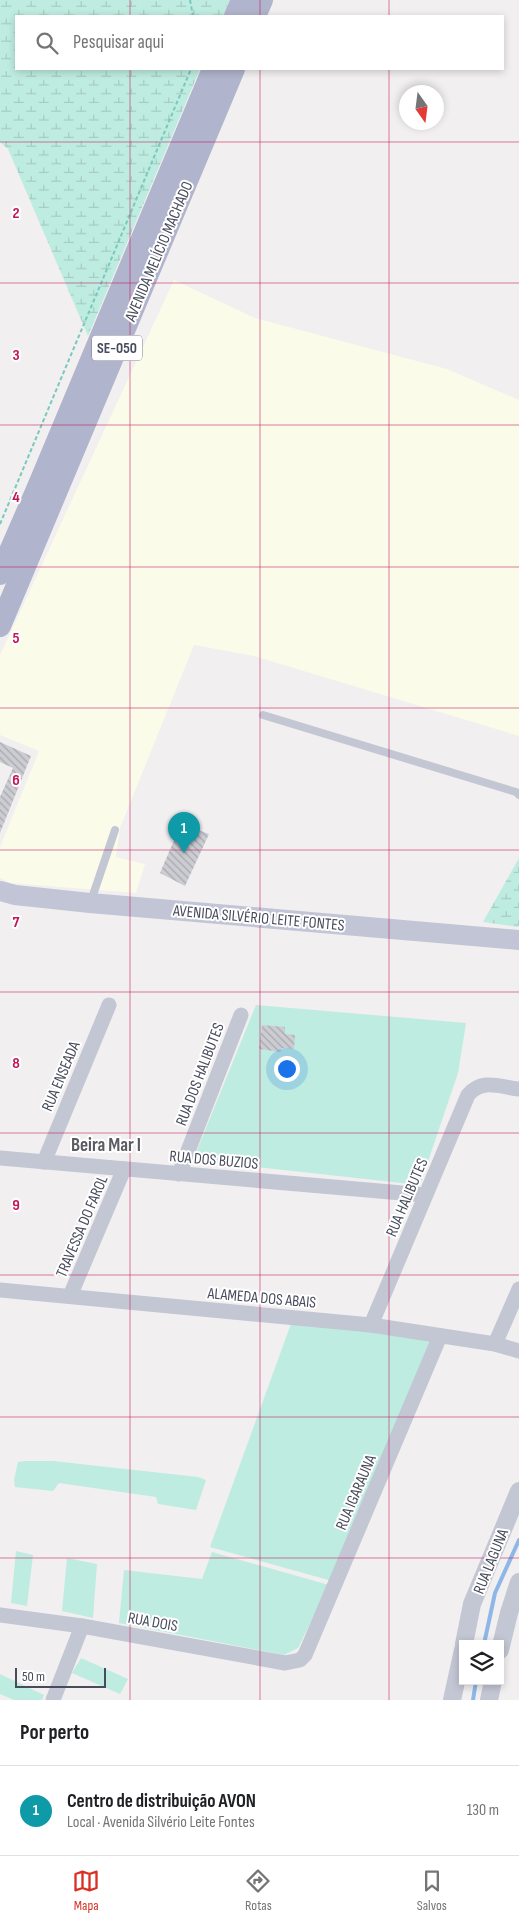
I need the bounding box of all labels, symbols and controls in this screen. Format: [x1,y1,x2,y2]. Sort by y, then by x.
search box [15,15,504,70]
icon: search [33,29,61,57]
text: Pesquisar aqui [73,31,164,54]
north arrow [399,85,444,130]
street label: AVENIDA MELÍCIO MACHADO [121,179,197,325]
text: 2 [12,204,20,223]
road number: SE-050 [92,336,142,360]
text: 3 [12,346,20,365]
text: 4 [12,488,20,507]
text: 5 [12,629,20,648]
text: 6 [12,771,20,790]
pin: 1 [168,812,200,853]
street label: AVENIDA SILVÉRIO LEITE FONTES [171,901,346,935]
text: 7 [13,913,20,932]
street label: RUA DOS HALIBUTES [172,1020,229,1129]
street label: RUA ENSEADA [38,1039,85,1114]
text: 8 [12,1054,20,1073]
your location [274,1056,300,1082]
district label: Beira Mar I [71,1134,141,1157]
street label: RUA DOS BUZIOS [169,1147,259,1174]
street label: RUA HALIBUTES [382,1155,433,1240]
street label: TRAVESSA DO FAROL [52,1173,112,1280]
text: 9 [12,1196,20,1215]
street label: ALAMEDA DOS ABAIS [206,1284,317,1313]
street label: RUA IGARAUNA [332,1452,381,1533]
street label: RUA LAGUNA [470,1526,513,1597]
street label: RUA DOIS [126,1609,179,1636]
map controls [459,1640,504,1685]
button: layers [459,1640,504,1685]
scale bar [15,1665,106,1688]
text: 50 m [22,1668,45,1685]
text: Por perto [20,1720,89,1745]
text: Centro de distribuição AVON [67,1790,256,1813]
text: 1 [33,1801,39,1820]
text: 130 m [467,1801,499,1820]
text: Local · Avenida Silvério Leite Fontes [67,1813,255,1832]
tab: Mapa [72,1867,100,1914]
tab: Rotas [244,1867,272,1914]
tab: Salvos [417,1867,447,1914]

